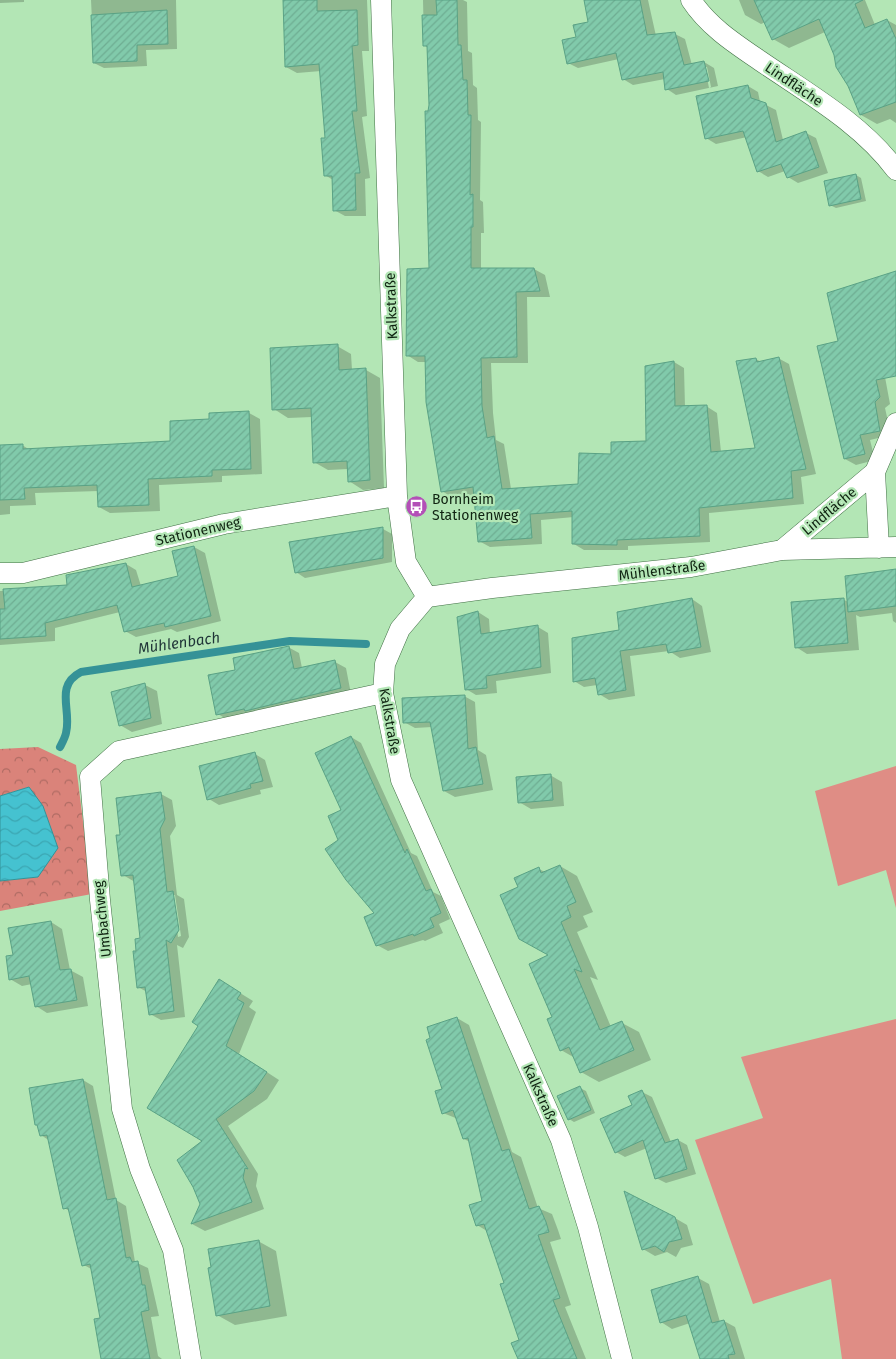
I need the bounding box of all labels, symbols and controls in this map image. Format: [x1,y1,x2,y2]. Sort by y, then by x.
street label: Lindfläche [762,59,826,110]
street label: Kalkstraße [382,272,401,340]
street label: Lindfläche [799,484,860,539]
place label: Bornheim Stationenweg [432,491,519,524]
bus stop icon: Bornheim Stationenweg [404,495,428,519]
street label: Stationenweg [154,513,243,549]
street label: Mühlenstraße [618,557,706,584]
water label: Mühlenbach [137,628,221,658]
street label: Kalkstraße [375,687,404,756]
street label: Umbachweg [90,879,115,958]
street label: Kalkstraße [519,1061,562,1129]

